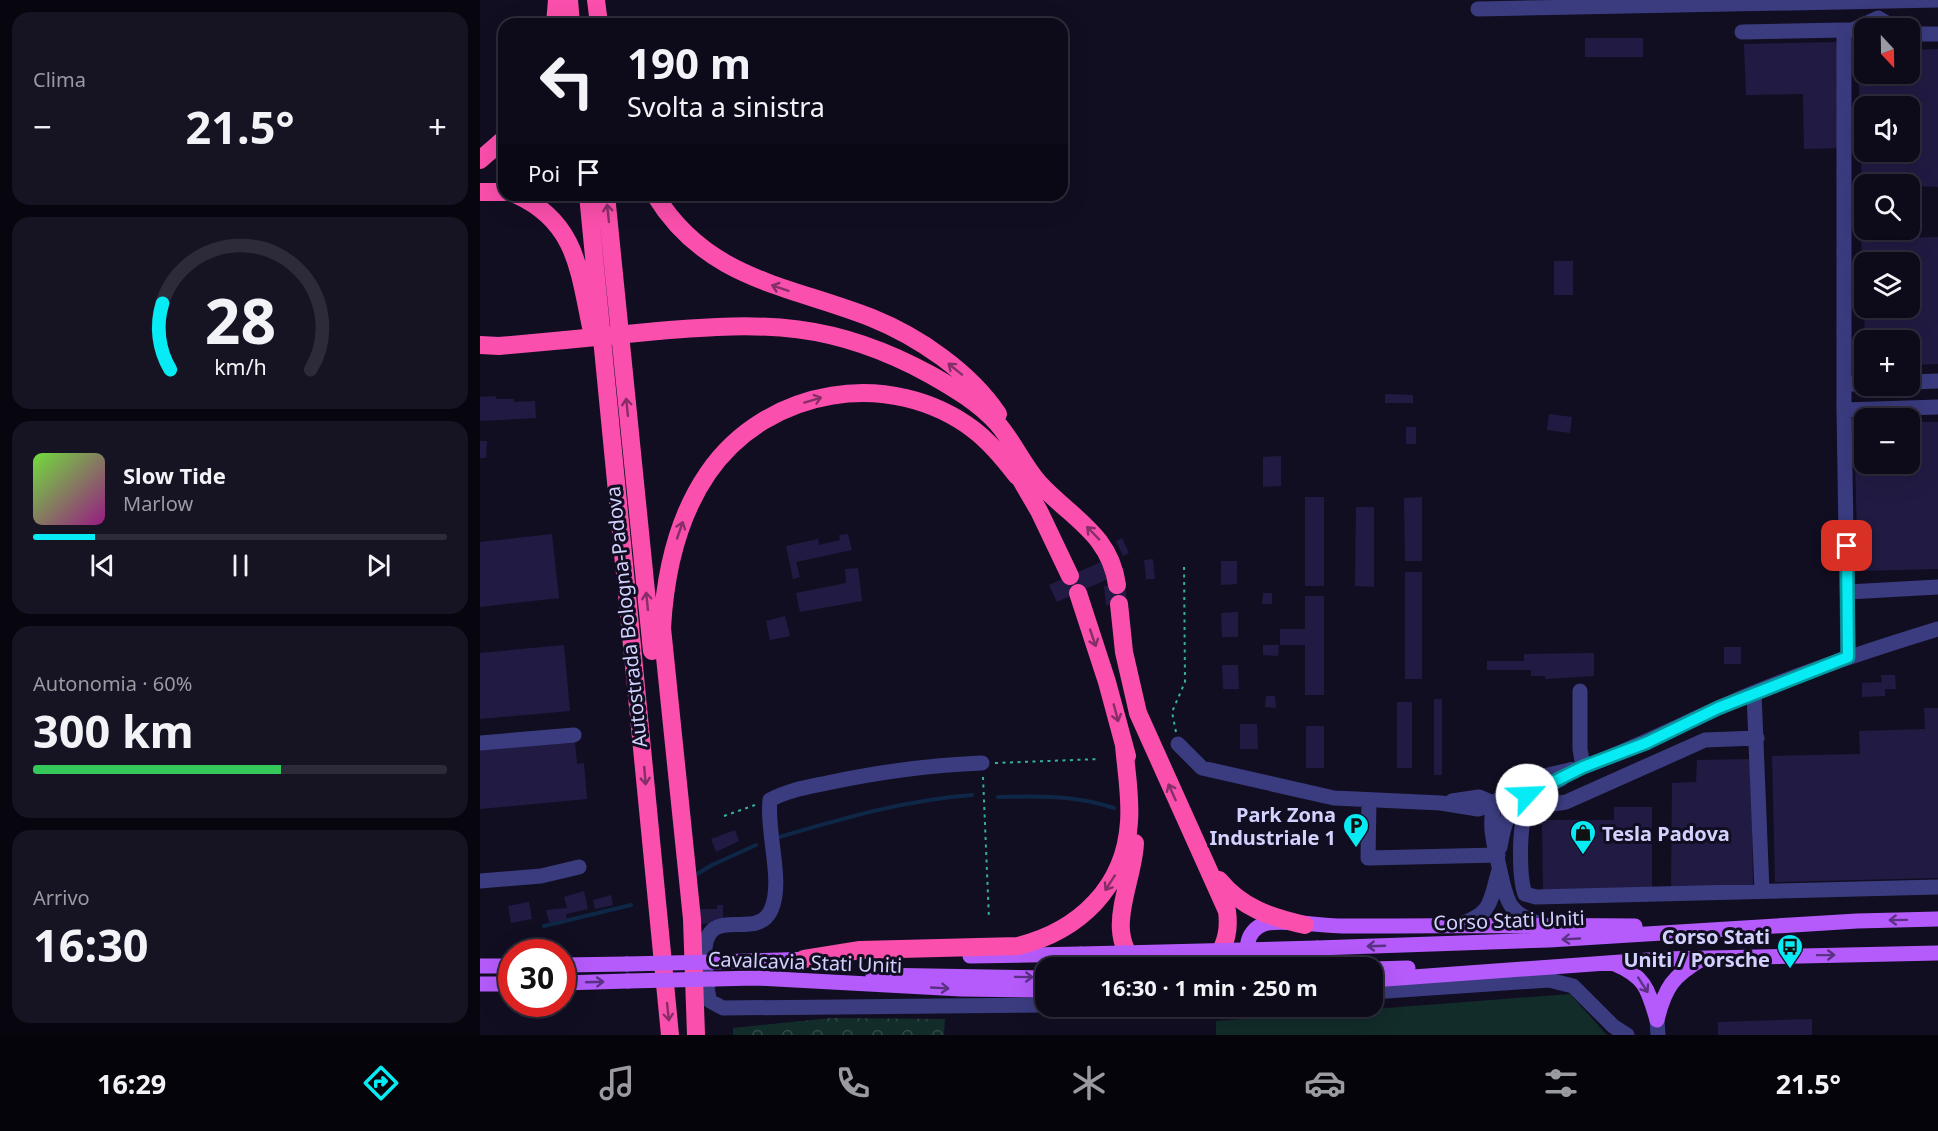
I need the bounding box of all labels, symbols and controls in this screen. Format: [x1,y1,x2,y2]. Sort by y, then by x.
north arrow [1854,18,1920,84]
map controls [1854,18,1920,474]
text: 190 m [627,34,751,91]
icon: left [528,42,606,120]
text: Clima [33,66,86,93]
text: Svolta a sinistra [627,88,825,125]
text: 21.5° [186,96,294,157]
button: sound [1854,96,1920,162]
text: − [33,104,52,149]
text: + [428,104,447,149]
icon: arrive [572,156,605,189]
text: Poi [528,158,560,188]
button: search [1854,174,1920,240]
one-way arrow [602,203,613,223]
button: layers [1854,252,1920,318]
text: 28 [204,277,276,362]
one-way arrow [771,282,790,293]
button: + [1854,330,1920,396]
text: km/h [214,352,266,381]
one-way arrow [947,363,963,376]
one-way arrow [803,393,822,404]
one-way arrow [621,397,632,417]
button: − [1854,408,1920,474]
text: Slow Tide [123,460,226,490]
street label: Autostrada Bologna-Padova [599,485,653,749]
text: Marlow [123,490,193,517]
pin [1821,520,1872,571]
one-way arrow [675,521,686,540]
one-way arrow [1086,526,1100,541]
icon: arrive [1830,529,1863,562]
icon: previous [86,549,119,582]
icon: pause [224,549,257,582]
icon: next [362,549,395,582]
one-way arrow [641,591,652,611]
one-way arrow [1088,628,1099,647]
text: Autonomia · 60% [33,670,192,697]
text: 300 km [33,700,194,761]
one-way arrow [1111,703,1122,722]
position arrow [1495,763,1559,827]
one-way arrow [640,765,651,785]
one-way arrow [1165,784,1177,802]
place label: Park Zona Industriale 1 [1209,801,1336,851]
parking icon: Park Zona Industriale 1 [1341,811,1371,849]
shop icon: Tesla Padova [1568,818,1598,856]
place label: Tesla Padova [1602,820,1730,847]
one-way arrow [1104,874,1116,891]
text: Arrivo [33,884,90,911]
street label: Corso Stati Uniti [1433,904,1585,936]
text: 16:30 [33,914,149,975]
one-way arrow [1888,914,1908,926]
place label: Corso Stati Uniti / Porsche [1623,923,1770,973]
bus stop icon: Corso Stati Uniti / Porsche [1775,932,1805,970]
one-way arrow [1561,933,1581,944]
speed limit sign: 30 [498,939,576,1017]
one-way arrow [1366,941,1386,952]
street label: Cavalcavia Stati Uniti [707,945,903,979]
one-way arrow [1816,949,1836,961]
one-way arrow [1014,972,1034,983]
text: 16:30 · 1 min · 250 m [1100,972,1318,1002]
one-way arrow [585,976,605,987]
one-way arrow [1638,976,1650,993]
one-way arrow [929,983,949,994]
one-way arrow [663,1001,674,1021]
icon: directions [360,1062,402,1104]
icon: music [596,1062,638,1104]
icon: phone [832,1062,874,1104]
icon: climate [1068,1062,1110,1104]
icon: car [1304,1062,1346,1104]
icon: filters [1540,1062,1582,1104]
text: 16:29 [97,1065,166,1102]
text: 21.5° [1776,1065,1841,1102]

